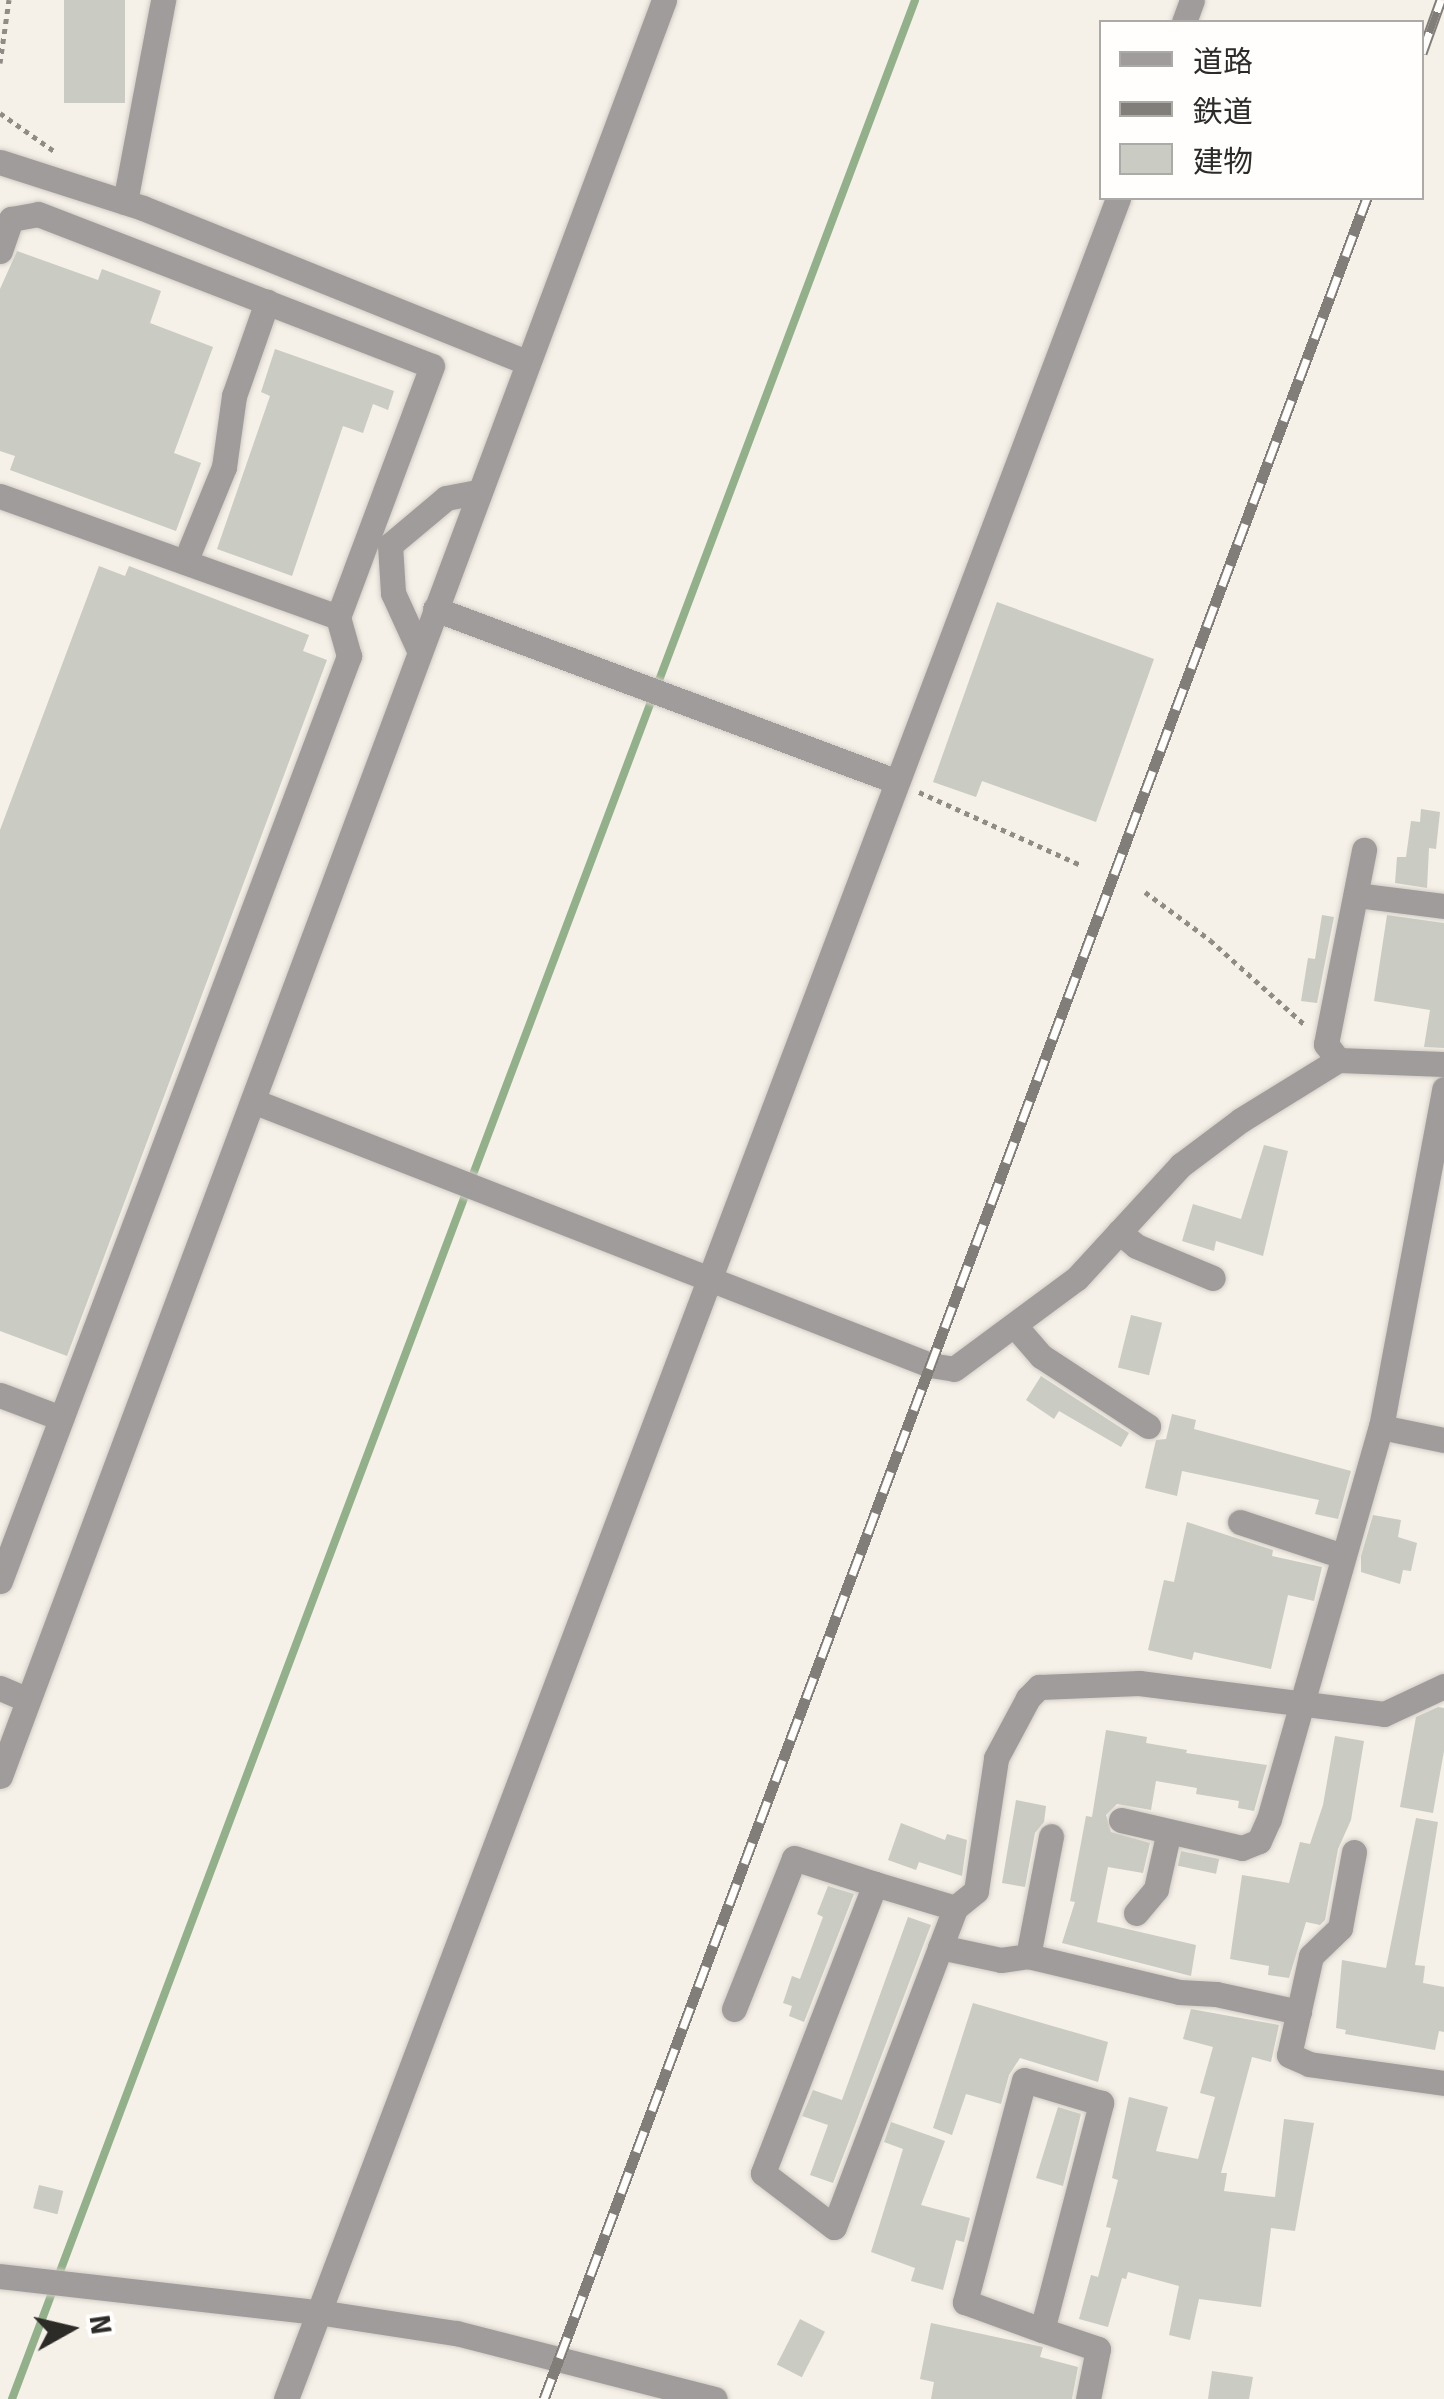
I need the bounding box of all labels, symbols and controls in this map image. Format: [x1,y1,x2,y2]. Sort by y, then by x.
legend [1099,20,1424,200]
text: 道路 [1193,44,1253,81]
text: 鉄道 [1193,94,1253,131]
text: 建物 [1193,144,1253,181]
north arrow [20,2279,120,2379]
text: N [82,2313,118,2337]

